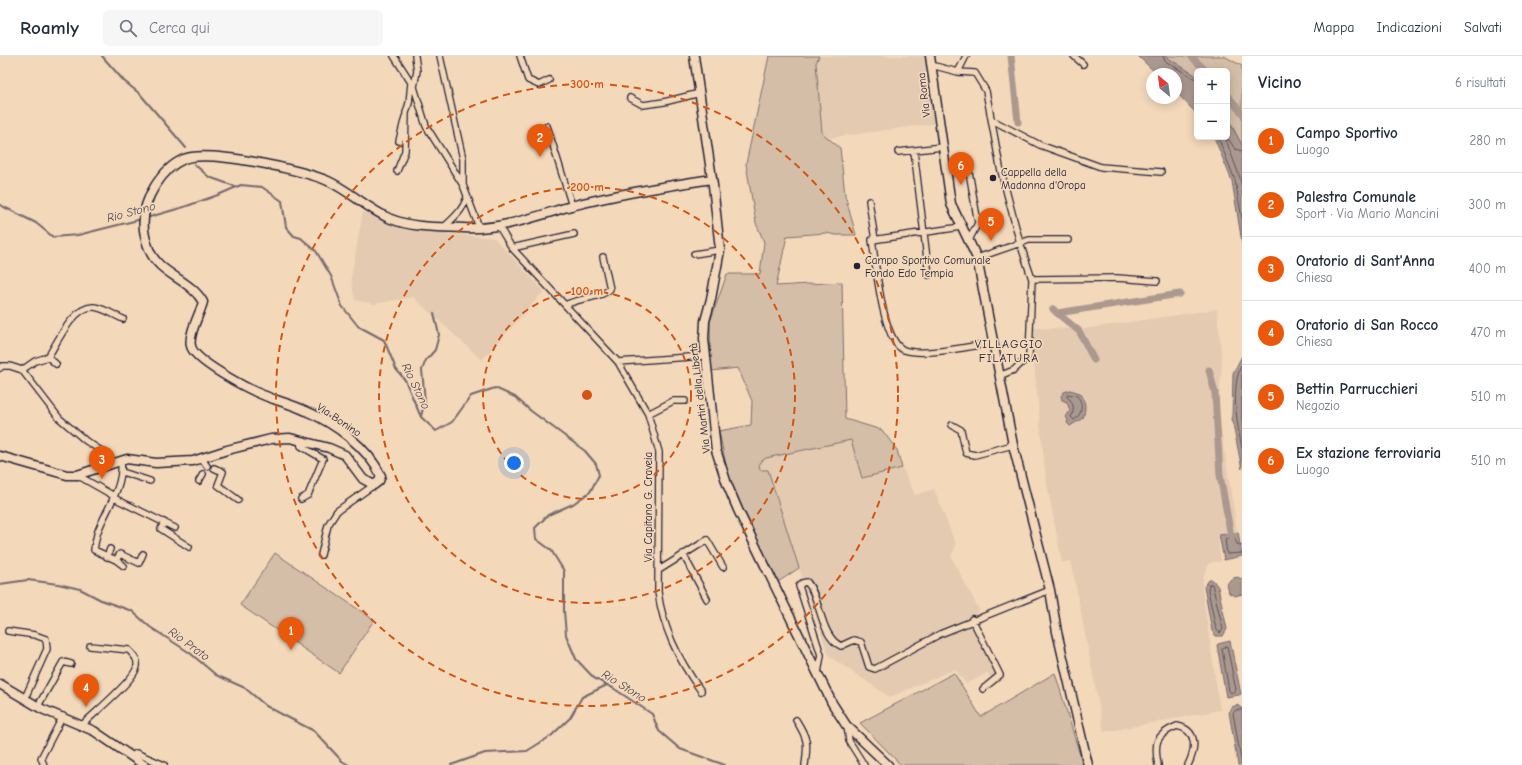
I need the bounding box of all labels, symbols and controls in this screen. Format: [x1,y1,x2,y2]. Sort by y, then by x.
search box [103,10,383,46]
text: Roamly [20,17,79,39]
icon: search [117,17,139,39]
text: Cerca qui [149,19,210,37]
text: Mappa [1314,19,1355,36]
text: Indicazioni [1377,19,1442,36]
text: Salvati [1464,19,1502,36]
north arrow [1146,68,1182,104]
map controls [1194,68,1230,140]
button: + [1194,68,1230,104]
street label: Via Roma [915,72,933,118]
text: Vicino [1258,73,1301,92]
text: 6 risultati [1455,75,1506,90]
text: 300 m [570,77,604,91]
button: − [1194,104,1230,140]
pin: 2 [527,124,553,157]
text: Campo Sportivo [1296,124,1398,142]
text: 1 [1268,133,1274,148]
text: 280 m [1469,133,1506,148]
text: Luogo [1296,142,1330,157]
pin: 6 [948,152,974,185]
place label: Cappella della Madonna d'Oropa [1001,166,1086,192]
marker: Cappella della Madonna d'Oropa [988,173,998,183]
text: 200 m [570,180,604,194]
text: Palestra Comunale [1296,188,1416,206]
text: 2 [1268,197,1274,212]
text: 300 m [1468,197,1506,212]
water label: Rio Stono [105,199,157,225]
text: Sport · Via Mario Mancini [1296,206,1439,221]
pin: 5 [978,208,1004,241]
text: Oratorio di Sant'Anna [1296,252,1435,270]
place label: Campo Sportivo Comunale Fondo Edo Tempia [865,254,991,280]
marker: Campo Sportivo Comunale Fondo Edo Tempia [852,261,862,271]
text: 3 [1268,261,1274,276]
text: 400 m [1469,261,1506,276]
text: Chiesa [1296,270,1333,285]
text: 100 m [571,284,603,298]
text: Oratorio di San Rocco [1296,316,1438,334]
text: 4 [1268,325,1274,340]
text: 470 m [1471,325,1506,340]
text: Chiesa [1296,334,1333,349]
district label: VILLAGGIO FILATURA [975,337,1043,365]
street label: Via Martiri della Libertà [687,342,713,454]
water label: Rio Stono [399,361,433,411]
text: Bettin Parrucchieri [1296,380,1418,398]
centre of rings [580,388,594,402]
text: 5 [1268,389,1274,404]
text: 510 m [1471,389,1506,404]
text: Negozio [1296,398,1340,413]
street label: Via Bonino [314,400,364,440]
text: Ex stazione ferroviaria [1296,444,1441,462]
pin: 3 [89,446,115,479]
street label: Via Capitano G. Craveia [642,452,655,562]
your location [504,453,524,473]
text: 6 [1268,453,1274,468]
text: 510 m [1471,453,1506,468]
text: Luogo [1296,462,1330,477]
pin: 1 [278,617,304,650]
water label: Rio Prato [166,624,212,664]
water label: Rio Stono [599,667,649,705]
pin: 4 [73,674,99,707]

